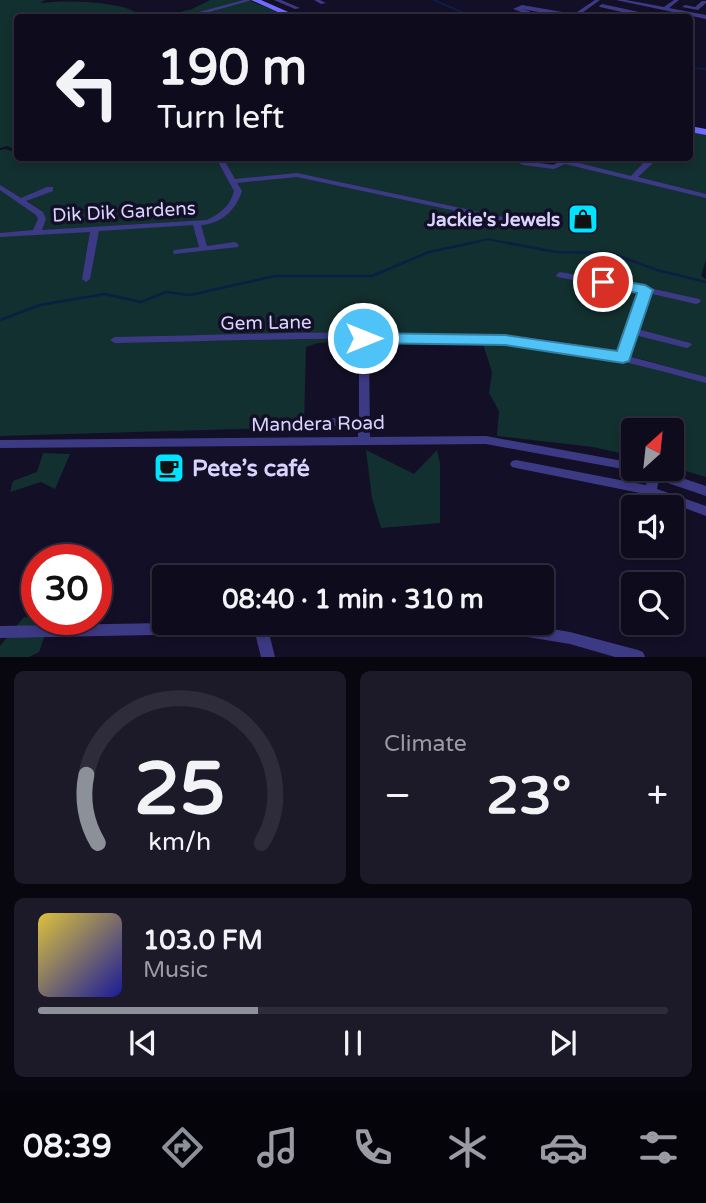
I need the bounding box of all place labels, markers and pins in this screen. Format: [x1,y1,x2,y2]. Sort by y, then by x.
shop icon: Jackie's Jewels [566,202,600,236]
place label: Jackie's Jewels [426,209,560,231]
pin [573,252,633,312]
cafe icon: Pete’s café [152,451,186,485]
place label: Pete’s café [192,455,310,483]

